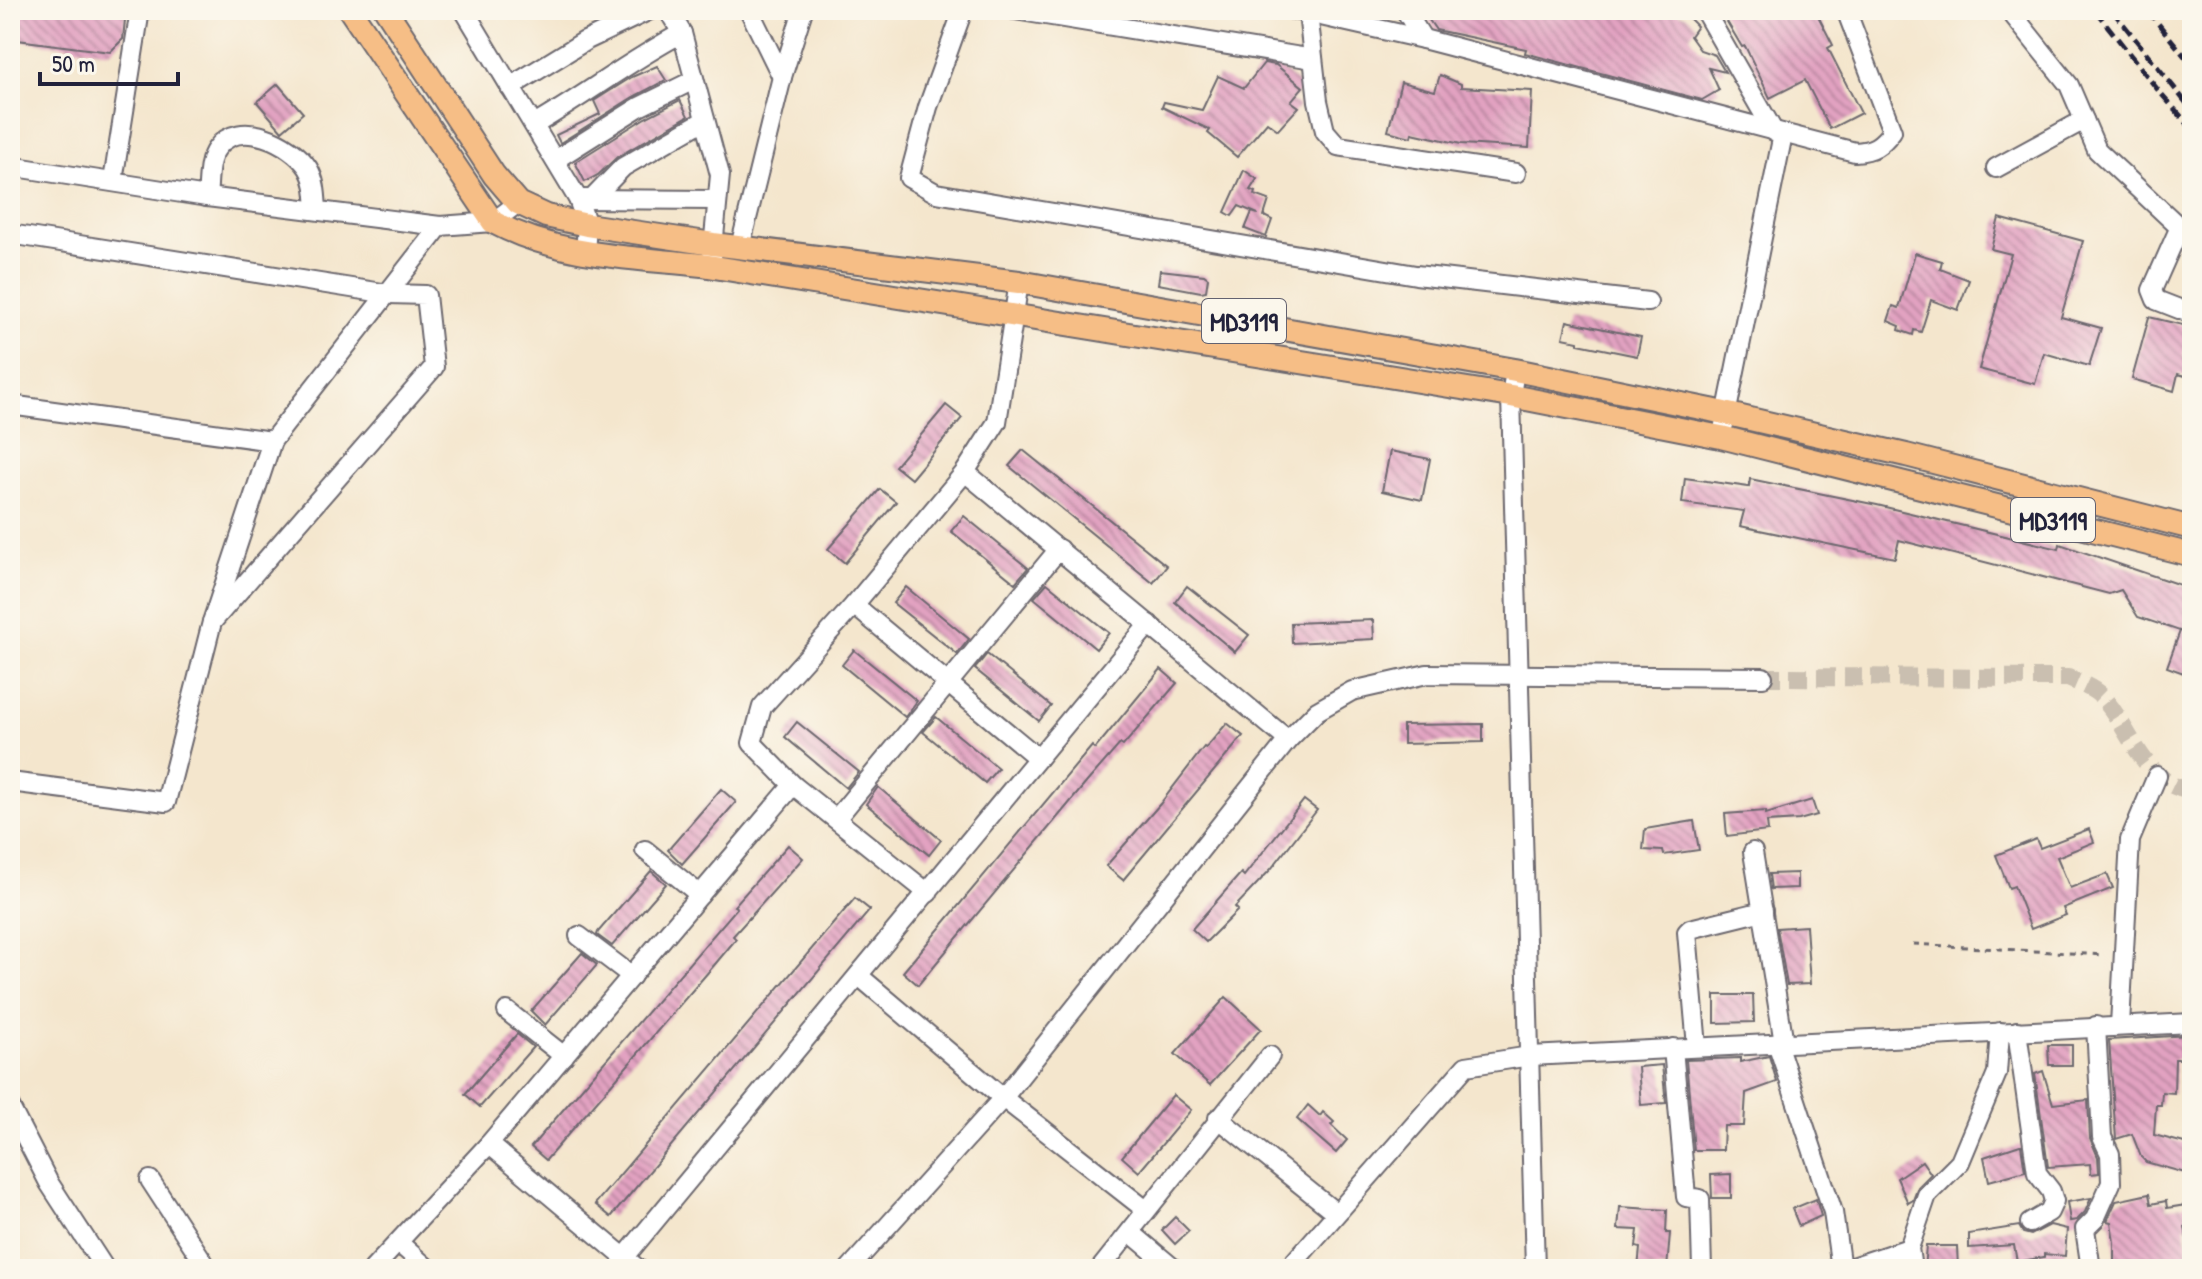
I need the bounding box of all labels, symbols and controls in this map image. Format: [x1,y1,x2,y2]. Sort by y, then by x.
scale bar [40,36,178,86]
text: 50 m [52,47,95,79]
road number: MD3119 [1202,299,1286,343]
road number: MD3119 [2011,498,2095,542]

